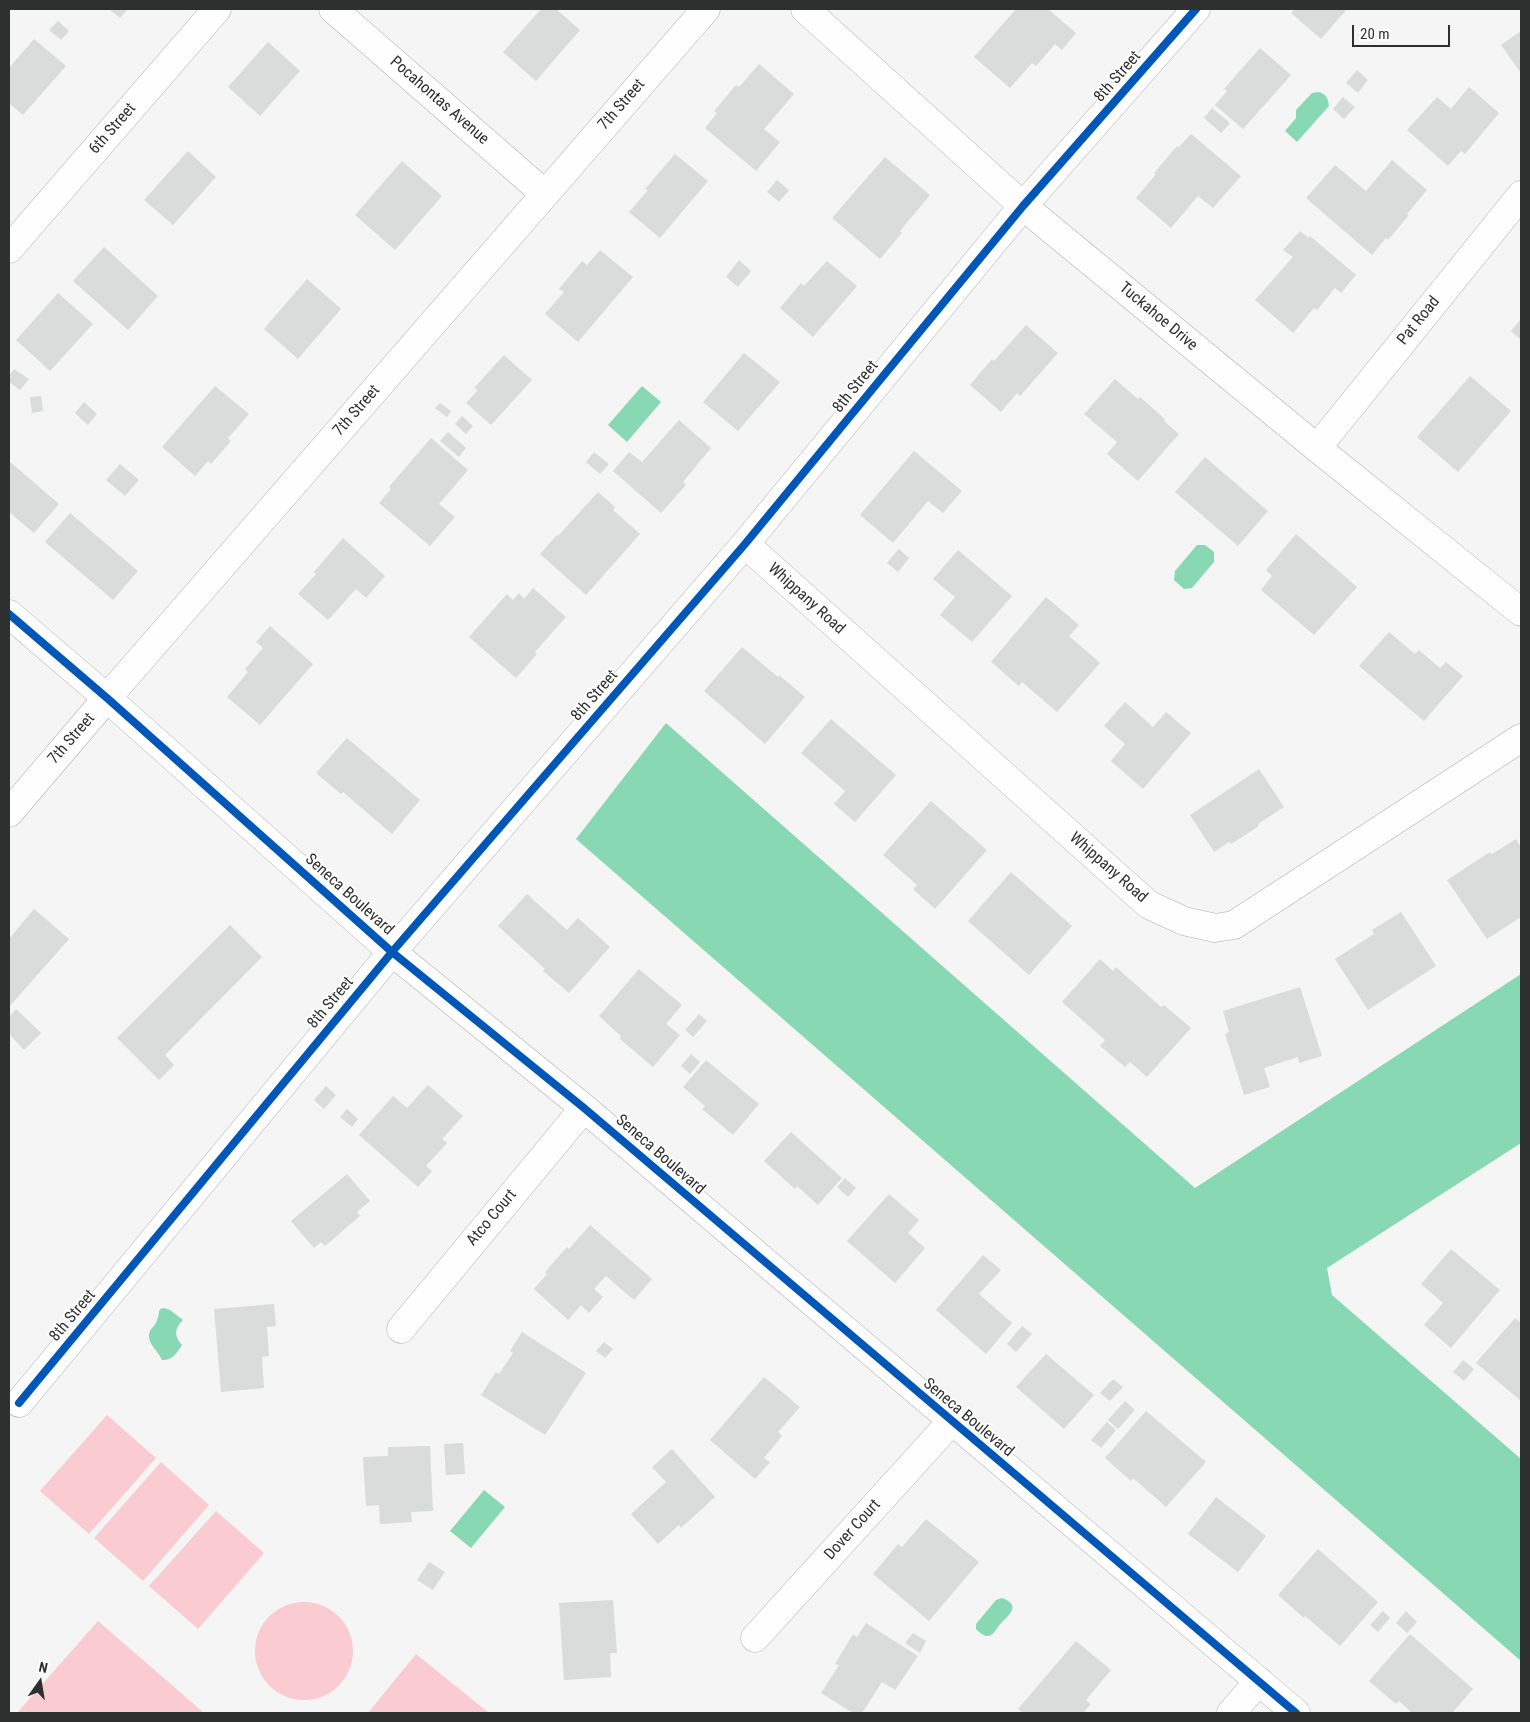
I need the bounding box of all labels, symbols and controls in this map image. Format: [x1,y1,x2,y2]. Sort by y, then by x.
scale bar [1355,15,1452,47]
text: 20 m [1360,25,1390,43]
street label: 8th Street [1091,47,1145,107]
street label: Pocahontas Avenue [386,53,492,149]
street label: 7th Street [595,75,649,135]
street label: 6th Street [86,99,140,159]
street label: Tuckahoe Drive [1115,279,1201,355]
street label: Pat Road [1394,293,1444,349]
street label: 8th Street [829,357,883,417]
street label: 7th Street [330,381,384,441]
street label: Whippany Road [763,559,849,639]
street label: 8th Street [568,666,622,726]
street label: 7th Street [45,709,99,769]
street label: Whippany Road [1065,829,1151,907]
street label: Seneca Boulevard [301,850,397,940]
street label: 8th Street [304,973,358,1033]
street label: Seneca Boulevard [611,1111,709,1199]
street label: Atco Court [463,1186,521,1250]
street label: 8th Street [46,1286,100,1346]
street label: Seneca Boulevard [919,1375,1017,1461]
street label: Dover Court [821,1496,885,1564]
north arrow [15,1657,65,1707]
text: N [37,1659,49,1676]

